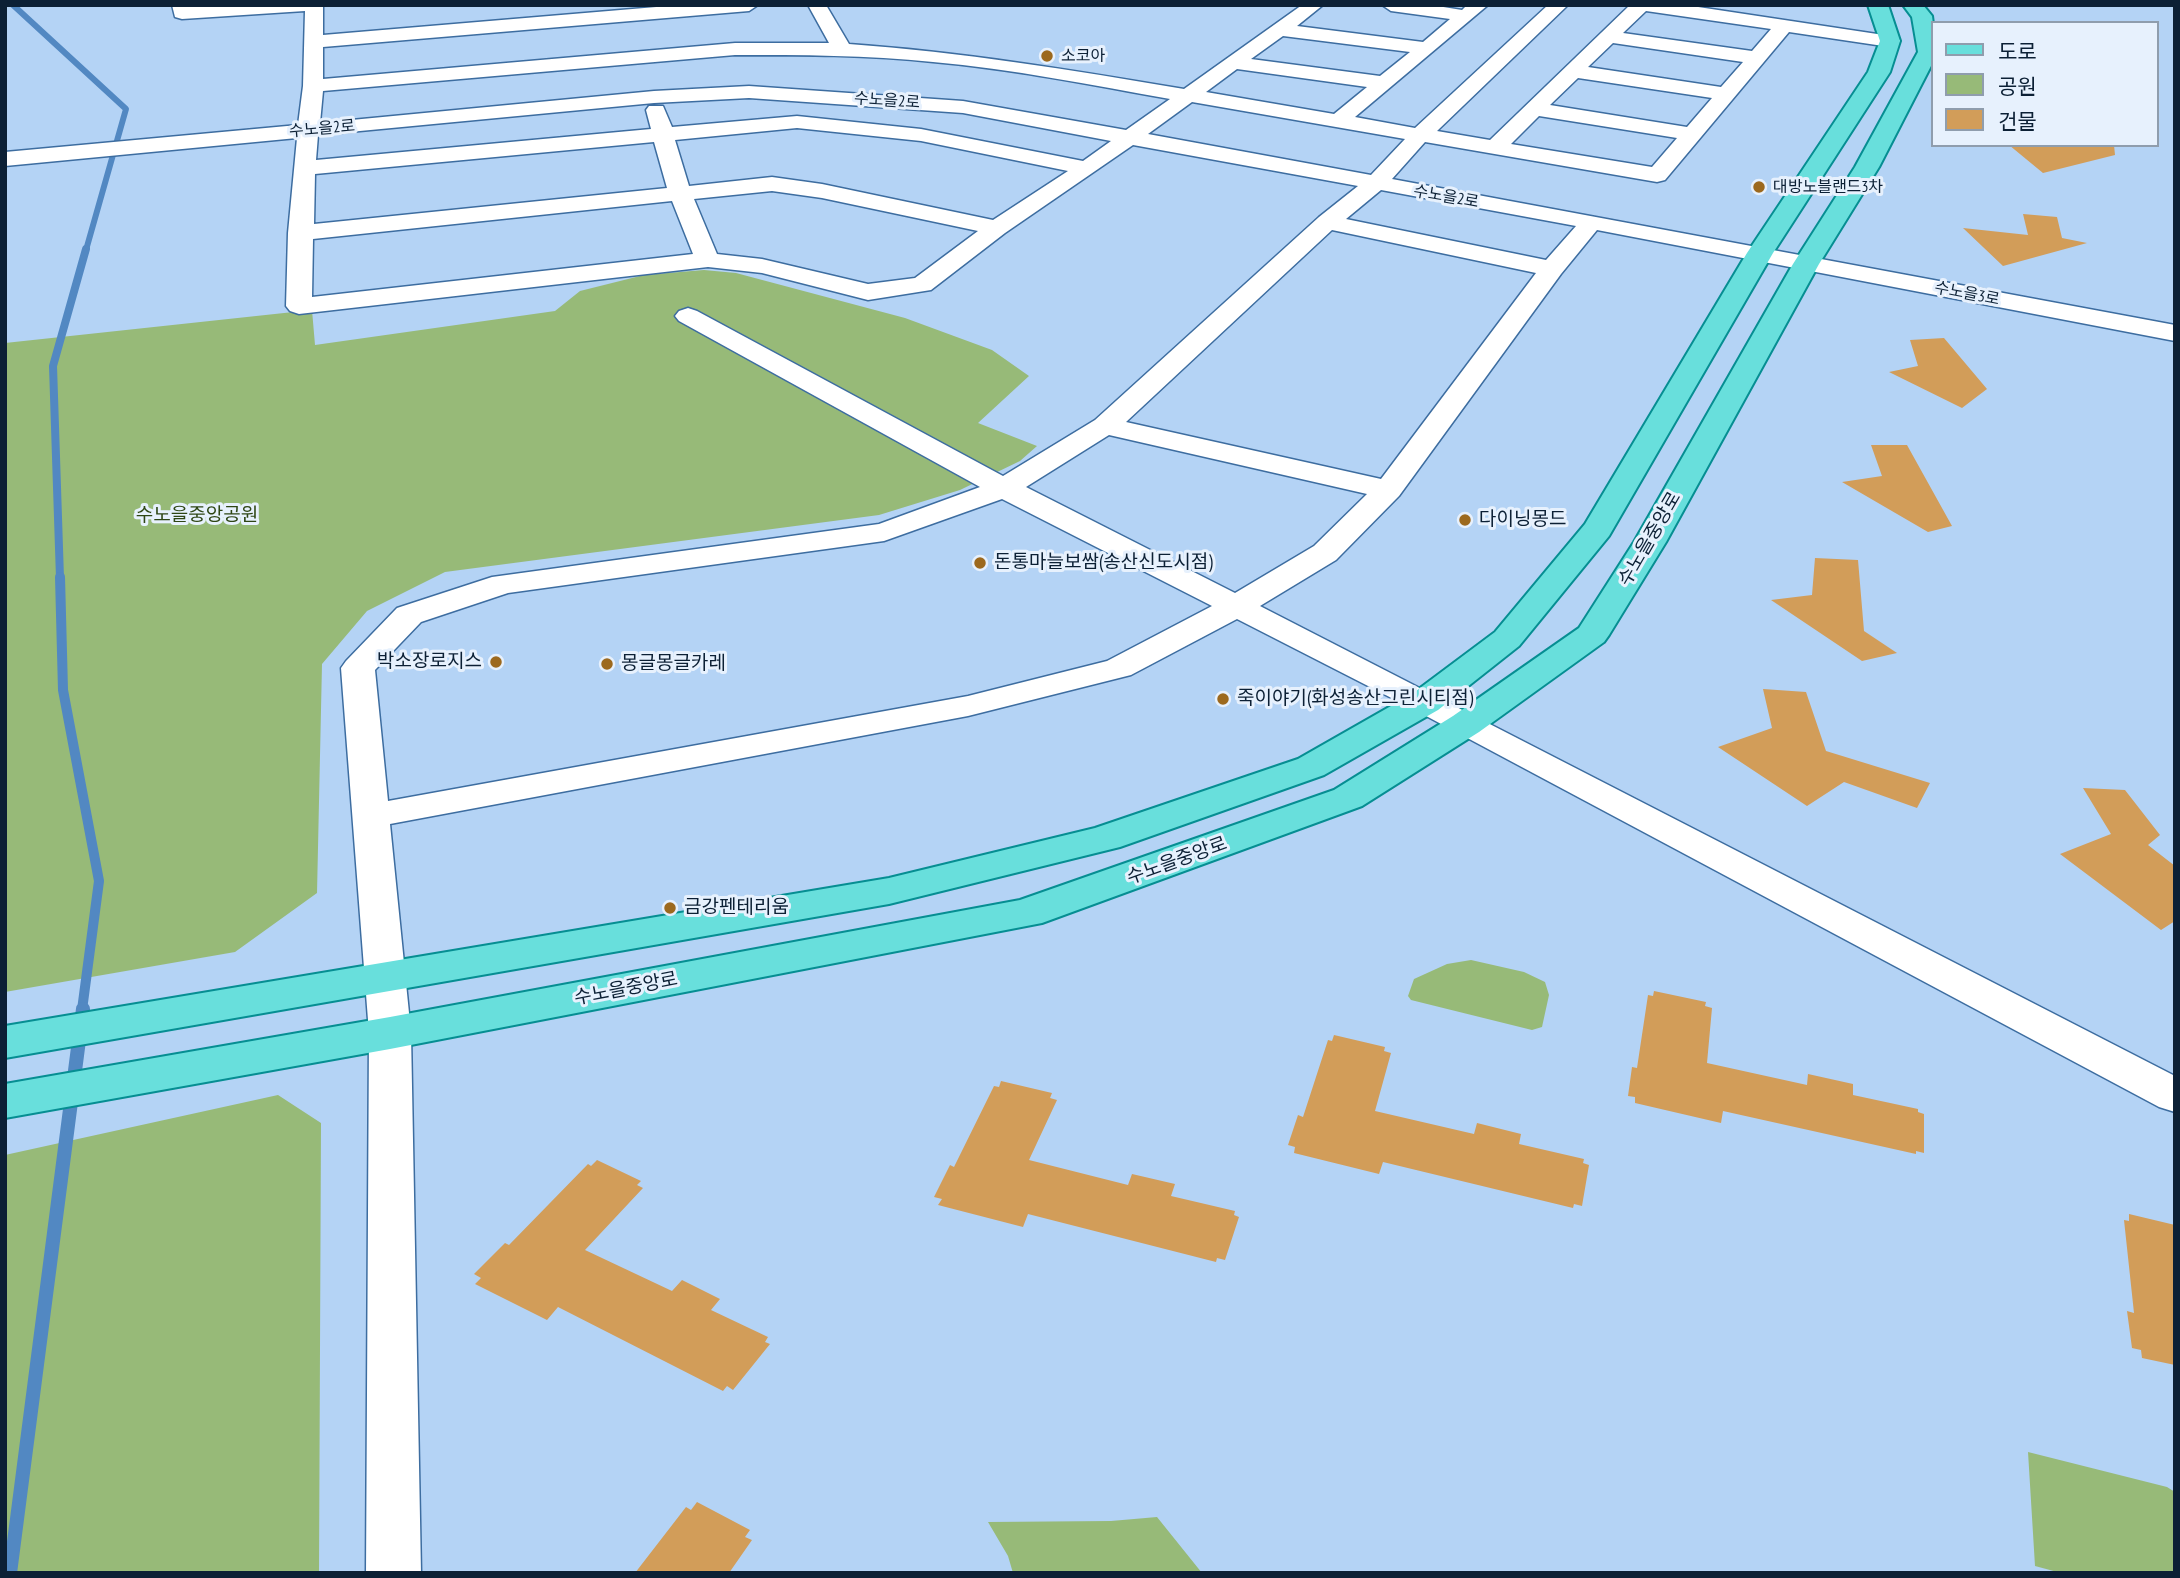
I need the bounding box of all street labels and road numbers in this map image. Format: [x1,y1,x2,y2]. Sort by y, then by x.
street label: 수노을2로 [853,89,921,113]
street label: 수노을2로 [288,117,356,141]
street label: 수노을2로 [1412,182,1480,212]
street label: 수노을3로 [1933,278,2001,310]
street label: 수노을중앙로 [1614,488,1686,590]
street label: 수노을중앙로 [1124,832,1230,890]
street label: 수노을중앙로 [572,968,680,1010]

